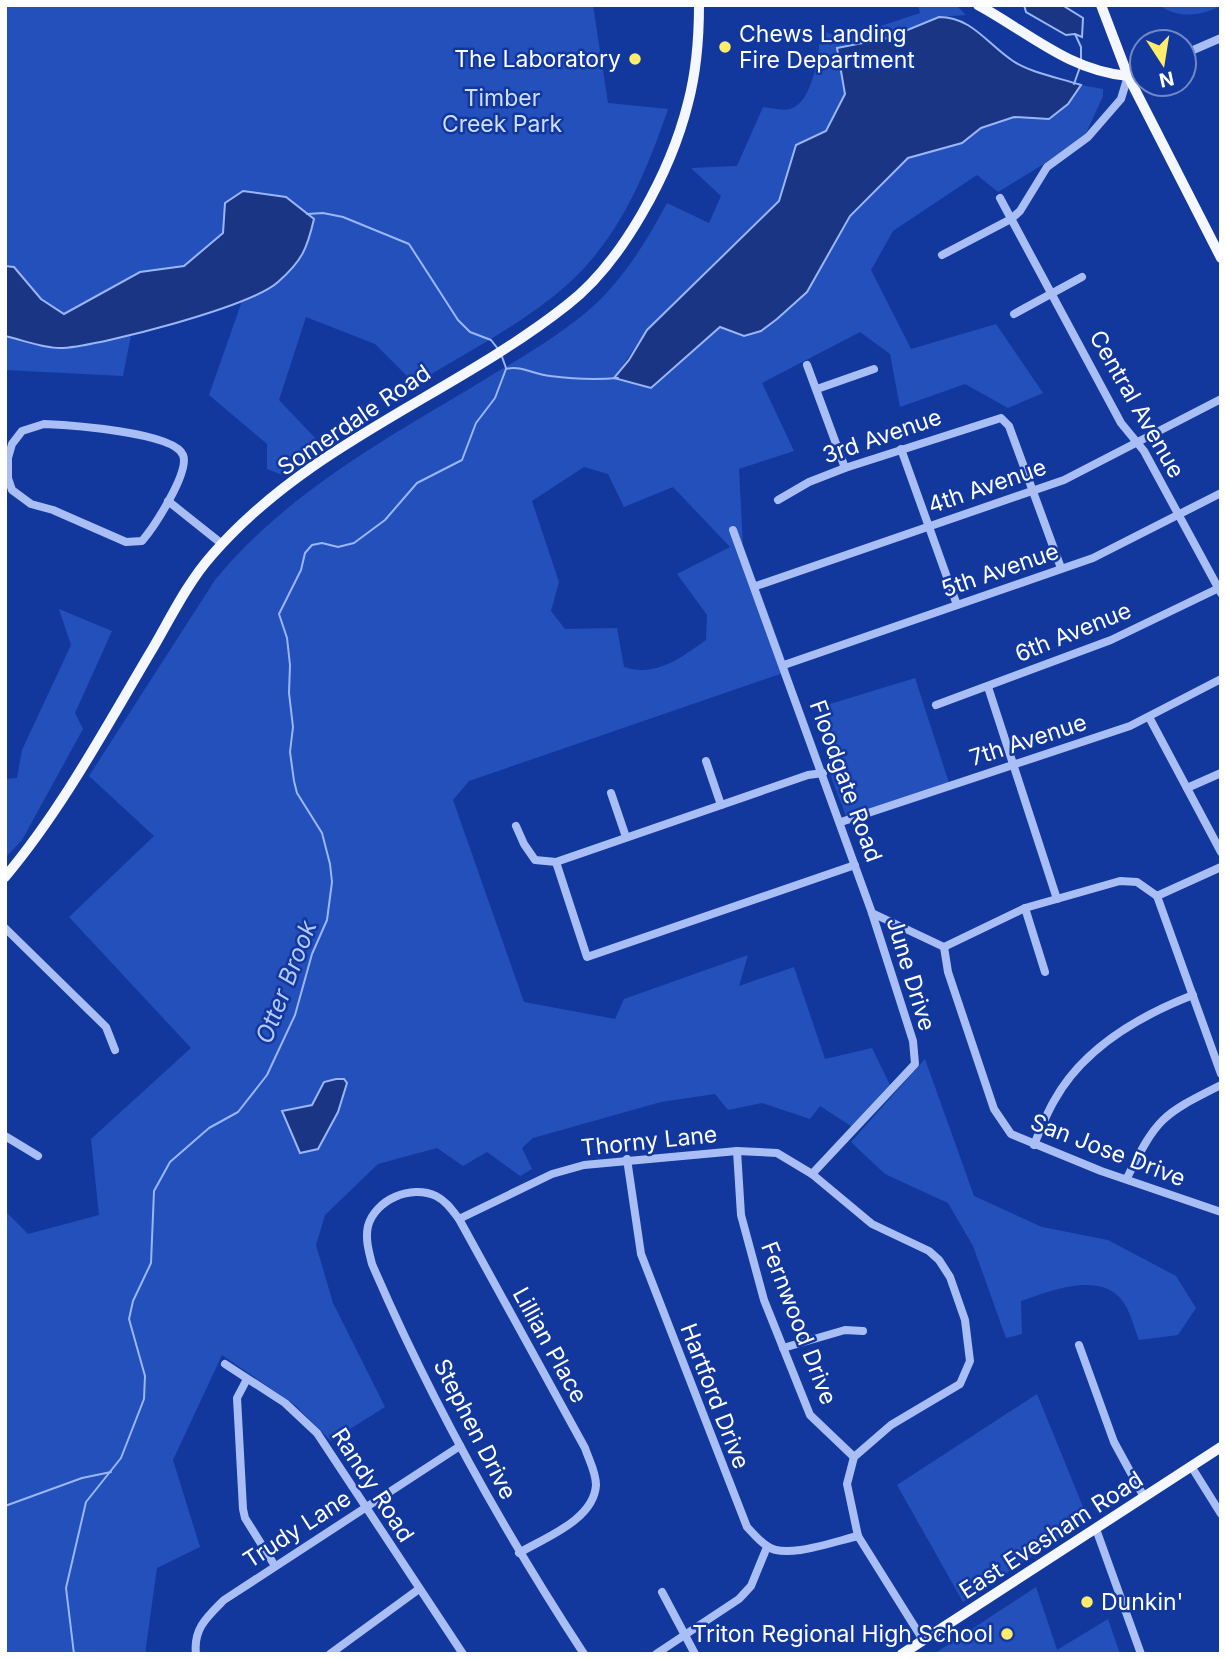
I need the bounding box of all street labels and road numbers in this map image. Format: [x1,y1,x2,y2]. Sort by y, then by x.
street label: Central Avenue [1083,325,1191,483]
street label: Somerdale Road [272,359,436,481]
street label: 3rd Avenue [819,403,945,469]
street label: 4th Avenue [924,453,1050,519]
street label: 5th Avenue [938,537,1062,603]
street label: 6th Avenue [1011,596,1135,668]
street label: Floodgate Road [804,696,888,866]
street label: 7th Avenue [966,708,1090,772]
street label: June Drive [880,914,942,1034]
street label: San Jose Drive [1027,1108,1189,1192]
street label: Thorny Lane [579,1120,719,1162]
street label: Fernwood Drive [755,1238,843,1408]
street label: Lillian Place [507,1282,593,1408]
street label: Hartford Drive [674,1319,756,1473]
street label: Stephen Drive [428,1354,522,1504]
street label: Randy Road [326,1423,420,1547]
street label: East Evesham Road [954,1465,1148,1605]
street label: Trudy Lane [238,1484,356,1574]

